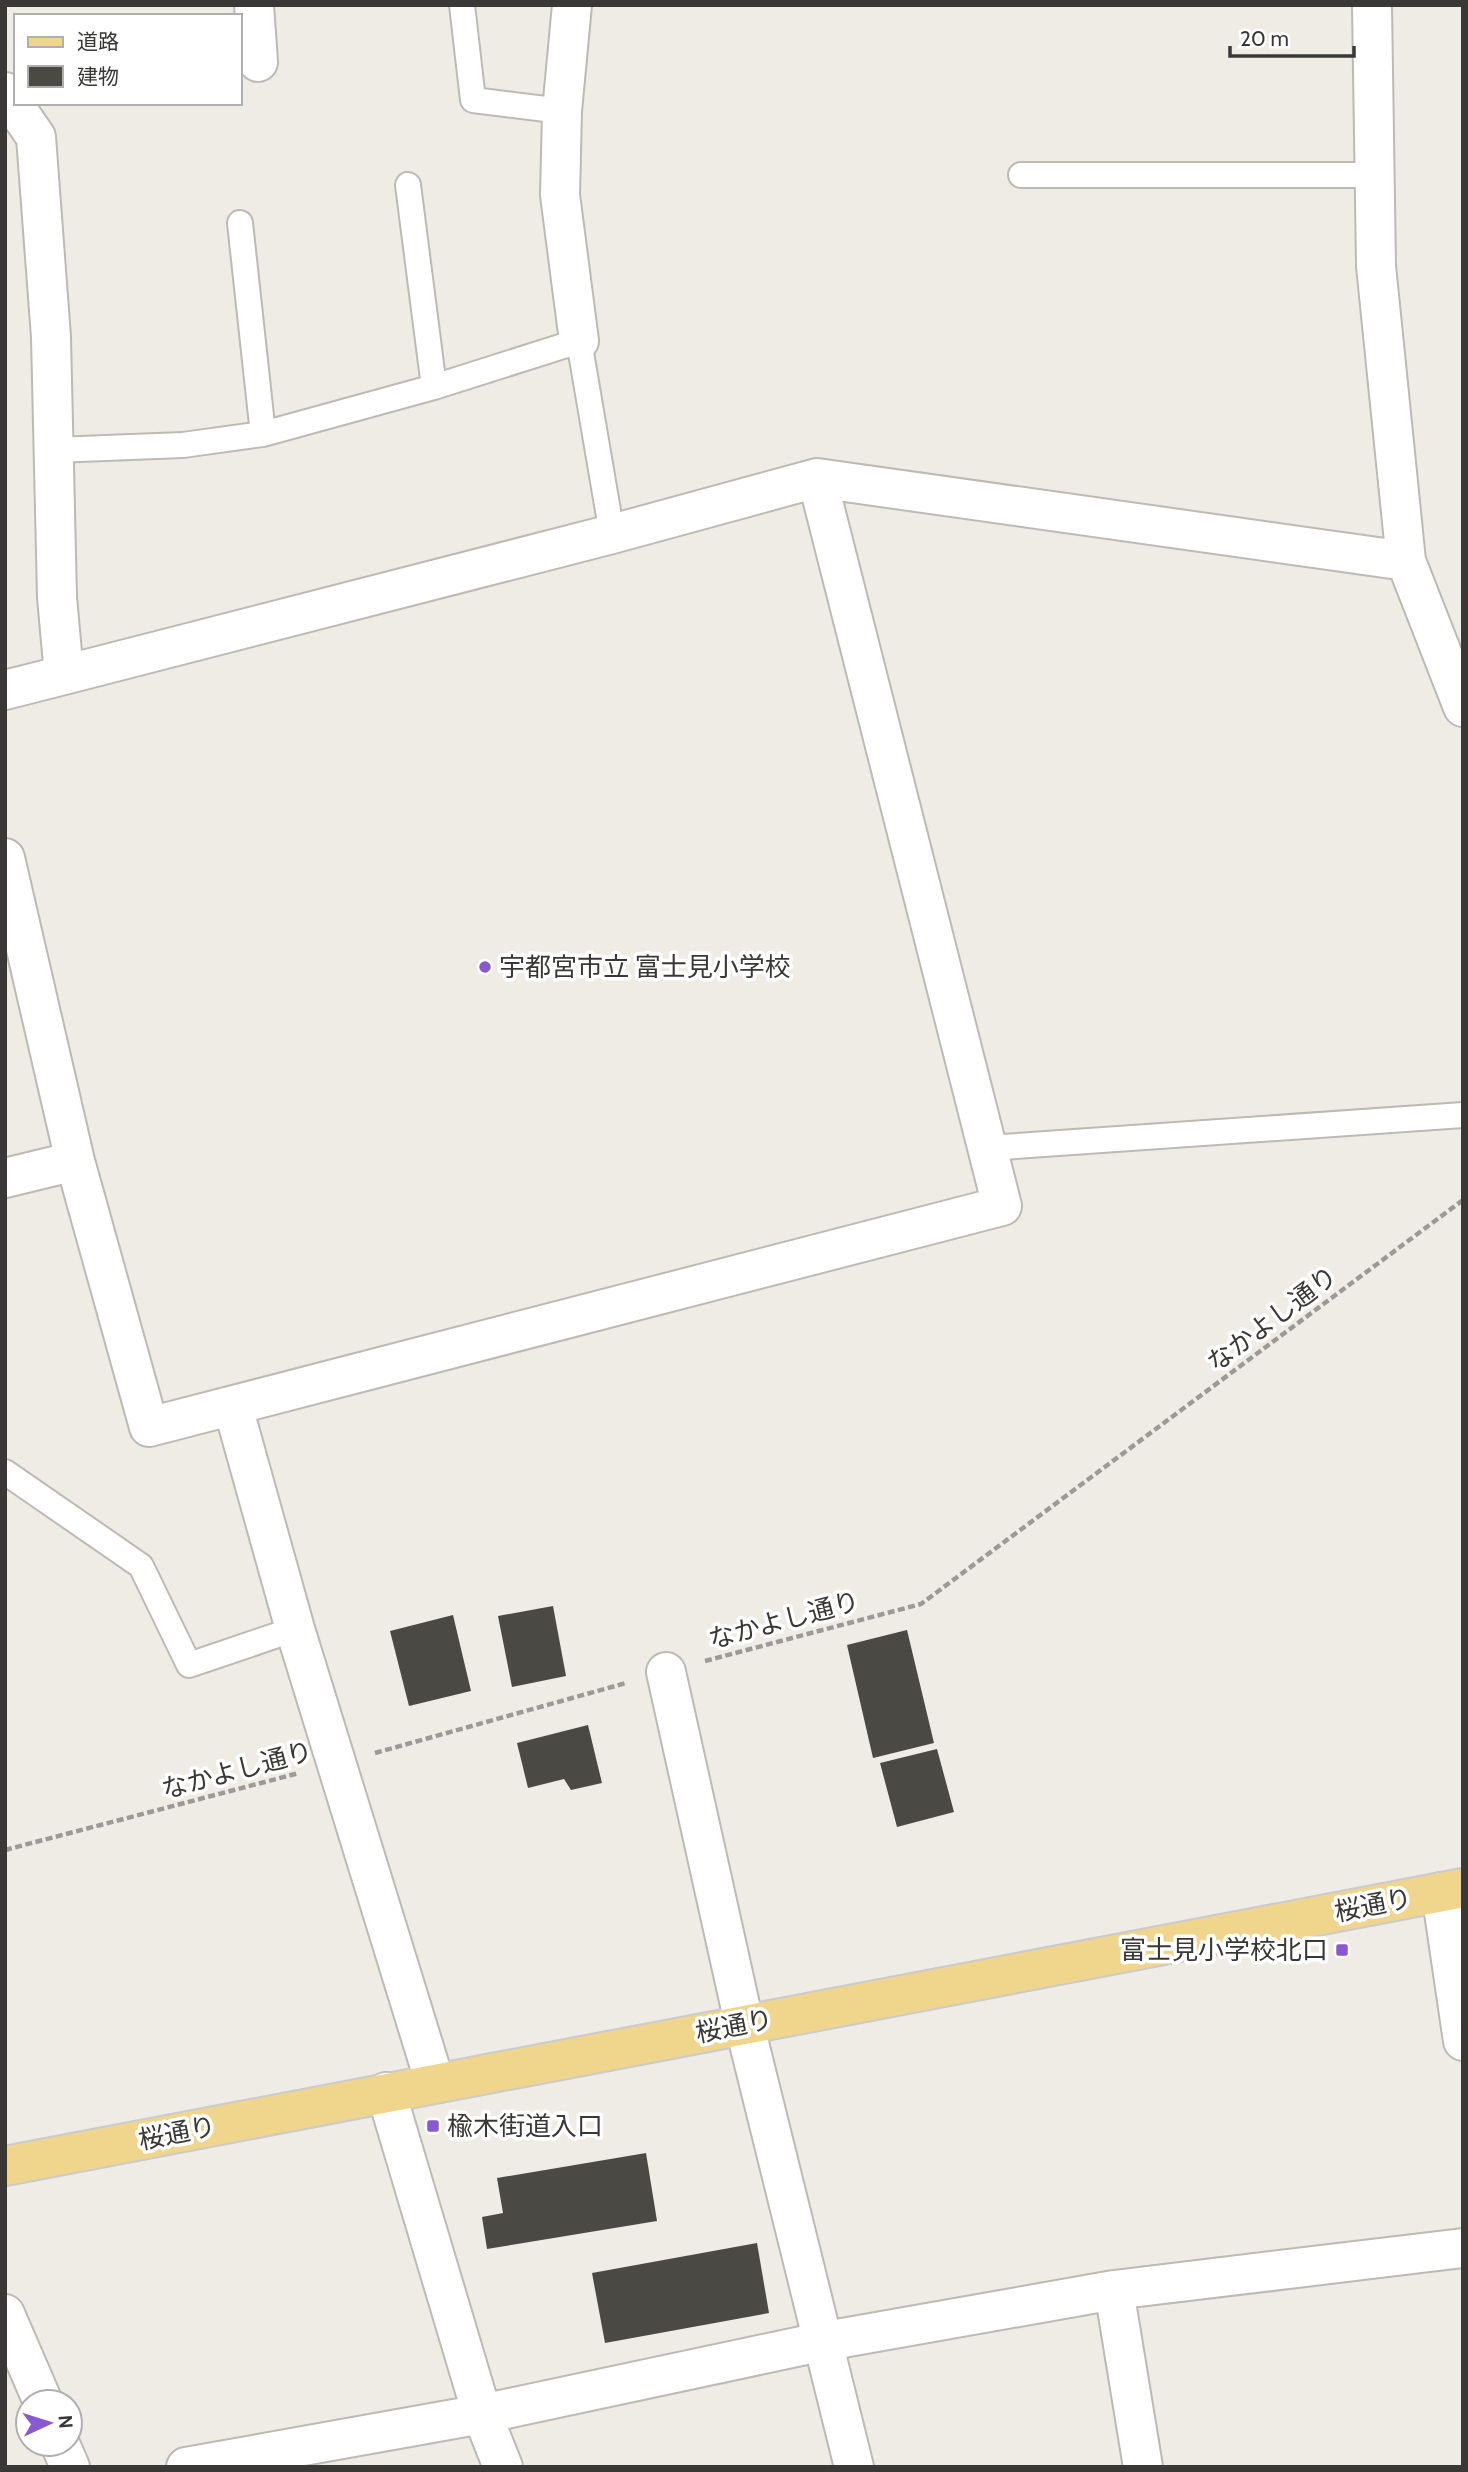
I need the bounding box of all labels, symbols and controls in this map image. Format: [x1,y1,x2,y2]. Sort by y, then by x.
legend [14,14,242,105]
scale bar [1230,14,1354,58]
text: 20 m [1240,26,1289,51]
text: 道路 [77,29,119,54]
text: 建物 [77,64,119,89]
place label: 宇都宮市立 富士見小学校 [499,951,791,983]
marker: 宇都宮市立 富士見小学校 [477,959,493,975]
street label: なかよし通り [1201,1260,1343,1378]
street label: なかよし通り [705,1585,863,1655]
street label: なかよし通り [158,1735,316,1805]
street label: 桜通り [1332,1882,1414,1928]
place label: 富士見小学校北口 [1120,1934,1328,1966]
marker: 富士見小学校北口 [1334,1942,1350,1958]
street label: 桜通り [693,2003,775,2049]
street label: 桜通り [136,2110,218,2156]
place label: 楡木街道入口 [447,2110,603,2142]
marker: 楡木街道入口 [425,2118,441,2134]
north arrow [14,2388,84,2458]
text: N [54,2414,77,2429]

